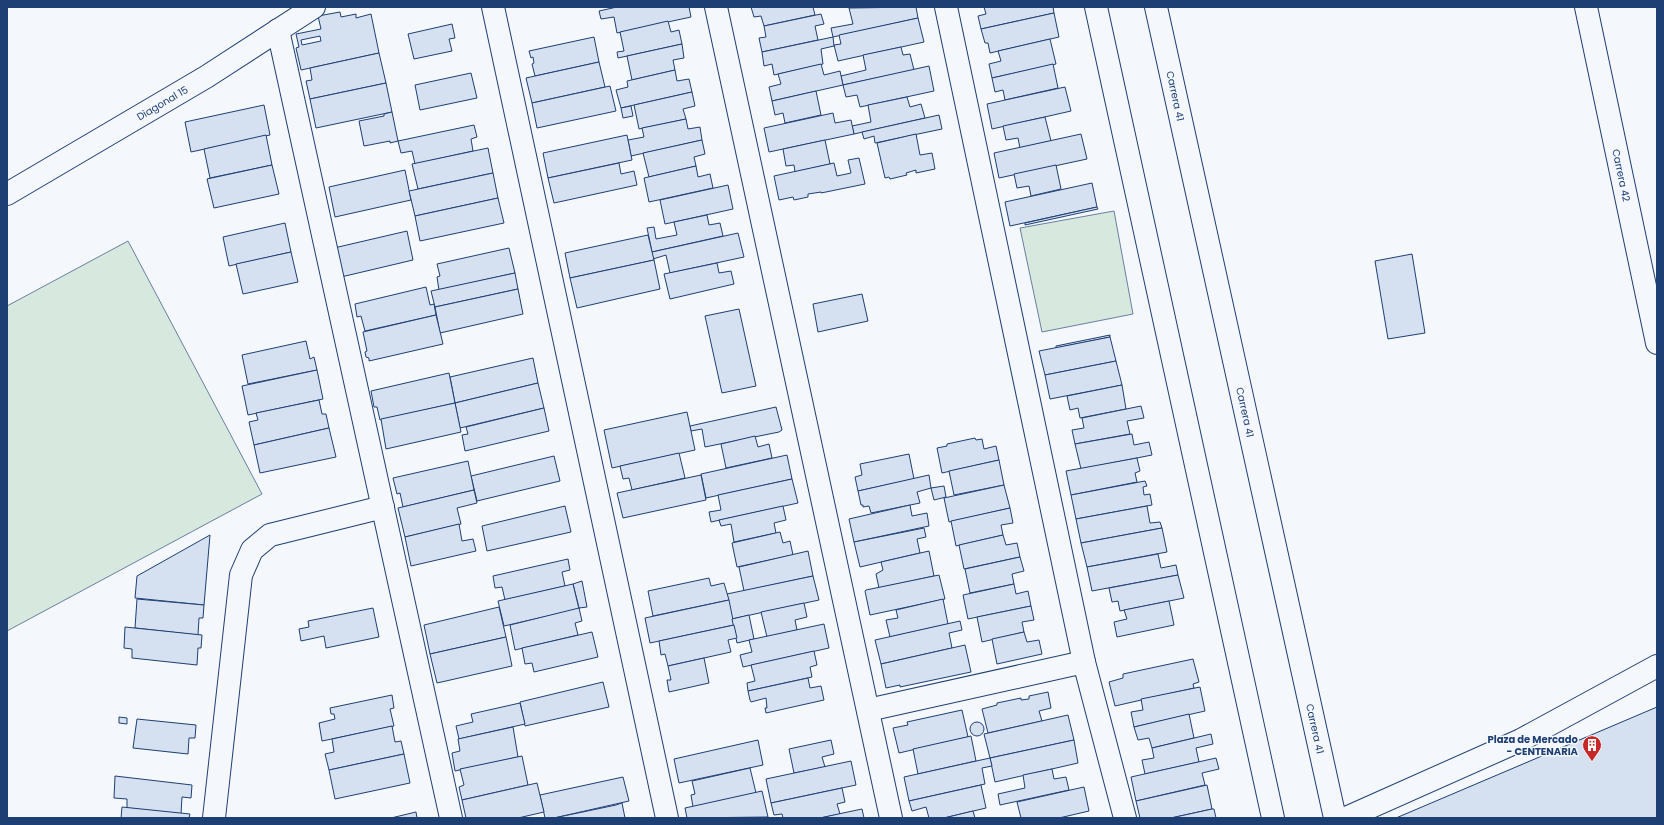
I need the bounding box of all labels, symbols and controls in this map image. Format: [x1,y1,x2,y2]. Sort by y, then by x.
street label: Carrera 41 [1162,70,1188,122]
street label: Diagonal 15 [134,82,191,124]
street label: Carrera 42 [1608,148,1634,203]
street label: Carrera 41 [1232,386,1258,439]
street label: Carrera 41 [1302,702,1328,755]
place label: Plaza de Mercado - CENTENARIA [1487,732,1579,759]
building icon: Plaza de Mercado - CENTENARIA [1581,734,1603,762]

